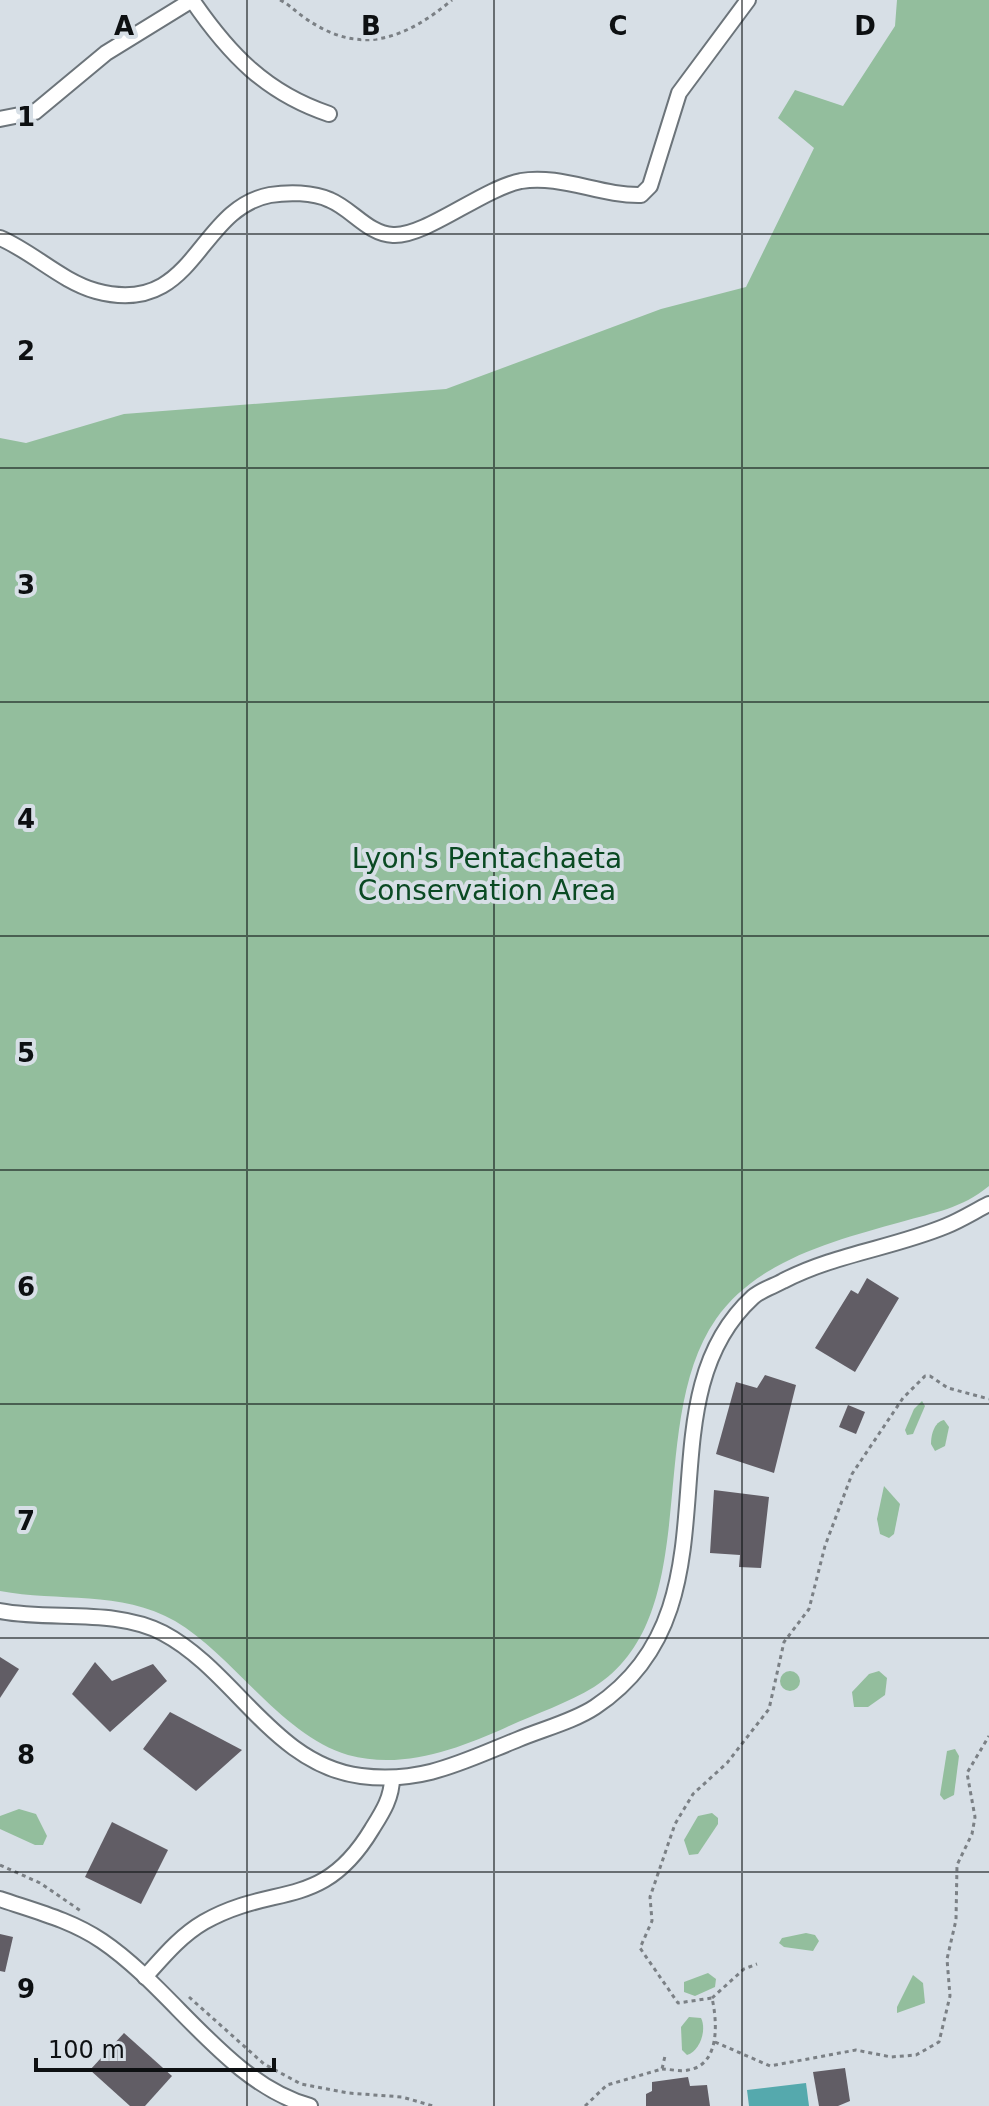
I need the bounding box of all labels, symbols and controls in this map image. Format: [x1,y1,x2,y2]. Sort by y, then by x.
text: A [114,11,134,41]
text: B [361,11,381,41]
text: C [608,11,628,41]
text: D [854,11,876,41]
text: 1 [17,102,35,132]
text: 2 [17,336,35,366]
text: 3 [17,570,35,600]
text: 4 [17,804,35,834]
park label: Lyon's Pentachaeta Conservation Area [352,842,622,907]
text: 5 [17,1038,35,1068]
text: 6 [17,1272,35,1302]
text: 7 [17,1506,35,1536]
text: 8 [17,1740,35,1770]
text: 9 [17,1974,35,2004]
scale bar [36,2022,274,2072]
text: 100 m [48,2036,125,2064]

